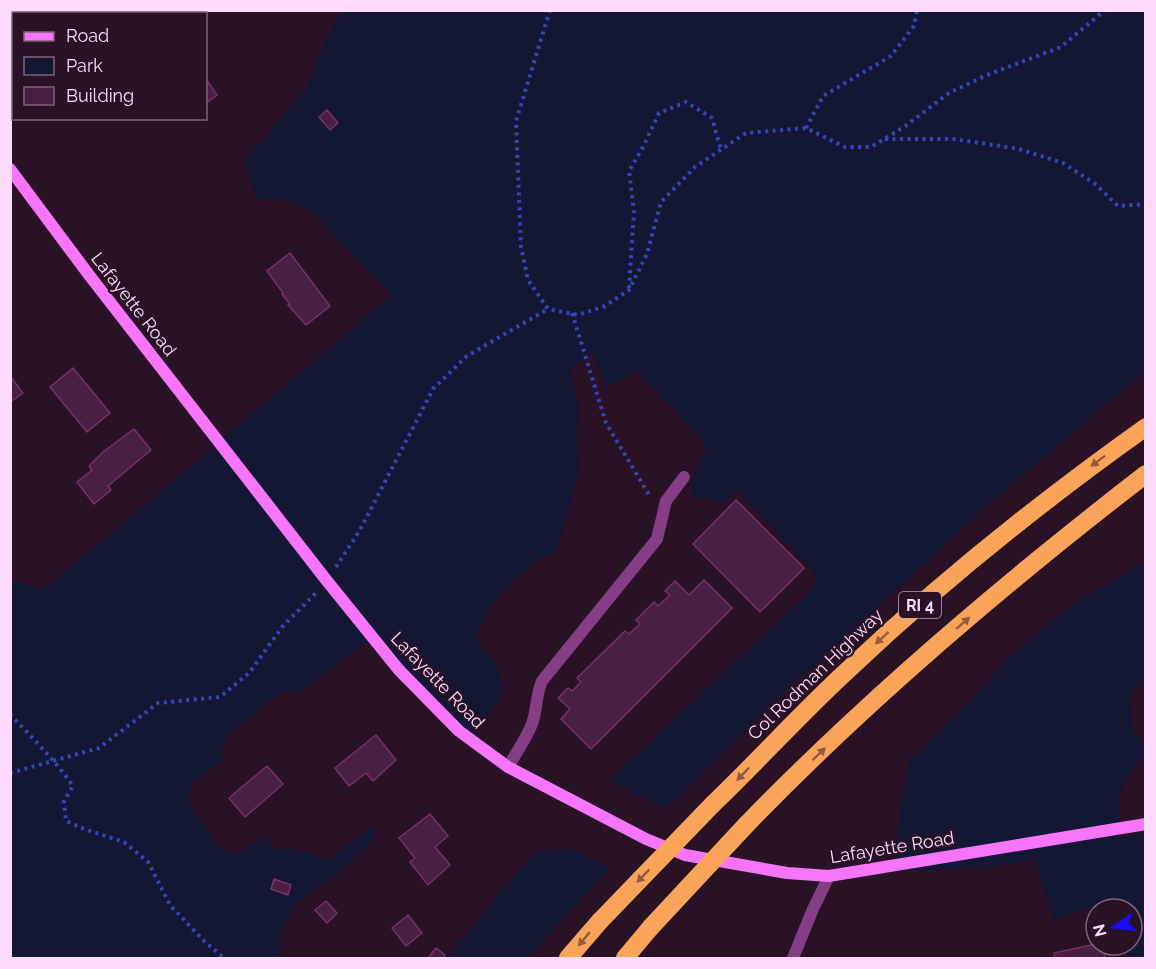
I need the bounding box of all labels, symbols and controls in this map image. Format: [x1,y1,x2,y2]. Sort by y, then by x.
legend [12,12,207,120]
text: Road [66,25,109,46]
text: Park [66,55,103,76]
text: Building [66,85,134,106]
street label: Lafayette Road [87,248,181,360]
one-way arrow [1091,455,1107,467]
road number: RI 4 [899,592,941,618]
street label: Col Rodman Highway [743,604,887,744]
one-way arrow [955,617,970,630]
street label: Lafayette Road [387,627,489,733]
one-way arrow [875,631,890,645]
one-way arrow [811,747,825,761]
one-way arrow [736,766,750,781]
street label: Lafayette Road [828,827,956,867]
one-way arrow [637,869,651,883]
north arrow [1084,897,1144,957]
text: N [1089,922,1111,939]
one-way arrow [578,931,591,946]

